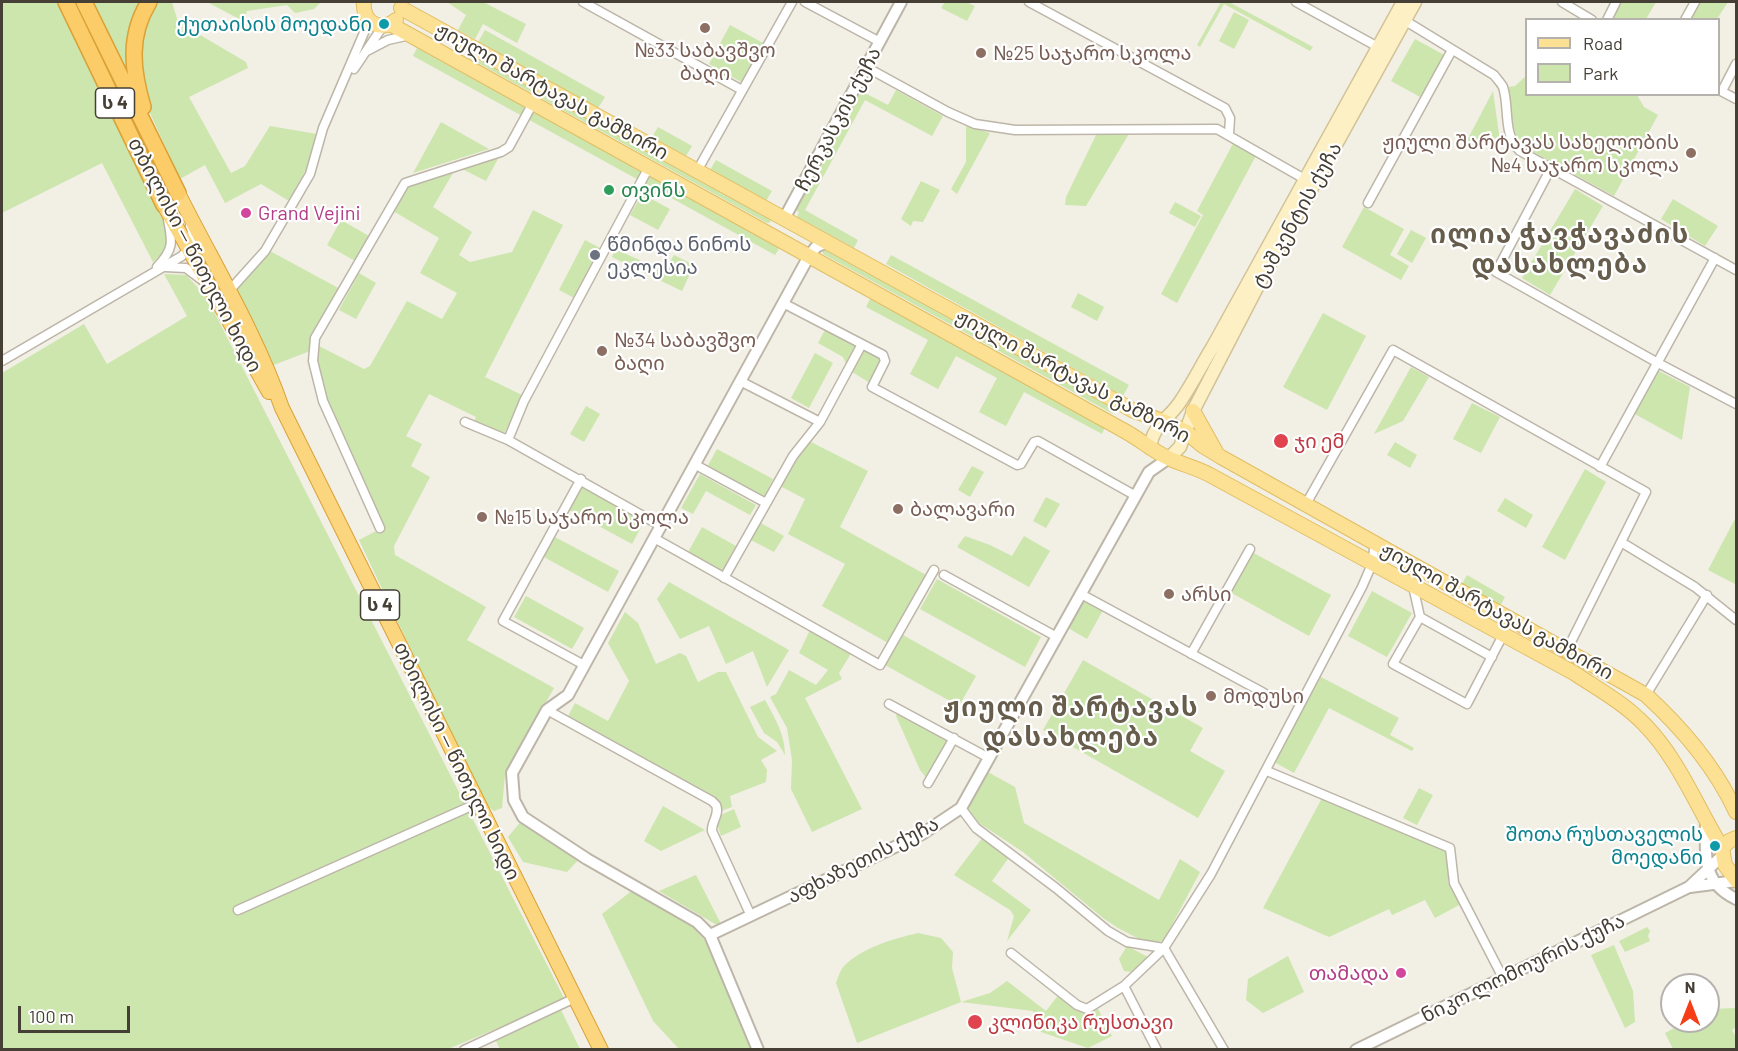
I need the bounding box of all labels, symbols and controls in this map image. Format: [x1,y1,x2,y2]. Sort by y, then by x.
place label: ქუთაისის მოედანი [176,12,372,36]
marker: ქუთაისის მოედანი [377,17,391,31]
street label: ჟიული შარტავას გამზირი [431,17,673,165]
legend [1525,18,1720,96]
marker: №33 საბავშვო ბაღი [698,21,712,35]
text: Road [1583,32,1623,54]
place label: №33 საბავშვო ბაღი [634,38,776,85]
place label: №25 საჯარო სკოლა [993,41,1192,65]
street label: ჩერკასკის ქუჩა [790,43,886,195]
marker: №25 საჯარო სკოლა [974,46,988,60]
text: Park [1583,62,1618,84]
road number: ს 4 [96,88,134,118]
place label: ჟიული შარტავას სახელობის №4 საჯარო სკოლა [1382,130,1679,177]
street label: თბილისი — წითელი ხიდი [123,133,267,377]
street label: ტაშკენტის ქუჩა [1247,138,1347,292]
marker: ჟიული შარტავას სახელობის №4 საჯარო სკოლა [1684,146,1698,160]
place label: თვინს [621,178,686,202]
marker: თვინს [602,183,616,197]
place label: Grand Vejini [258,201,361,225]
marker: Grand Vejini [239,206,253,220]
district label: ილია ჭავჭავაძის დასახლება [1430,218,1690,280]
place label: წმინდა ნინოს ეკლესია [607,232,751,279]
marker: წმინდა ნინოს ეკლესია [588,248,602,262]
street label: ჟიული შარტავას გამზირი [952,304,1194,448]
place label: №34 საბავშვო ბაღი [614,328,756,375]
marker: №34 საბავშვო ბაღი [595,344,609,358]
place label: ჯი ემ [1294,429,1345,453]
marker: ჯი ემ [1272,432,1290,450]
place label: ბალავარი [910,497,1015,521]
marker: ბალავარი [891,502,905,516]
place label: №15 საჯარო სკოლა [494,505,689,529]
marker: №15 საჯარო სკოლა [475,510,489,524]
street label: ჟიული შარტავას გამზირი [1376,537,1618,685]
place label: არსი [1181,582,1232,606]
marker: არსი [1162,587,1176,601]
road number: ს 4 [360,590,400,620]
street label: თბილისი — წითელი ხიდი [389,638,525,884]
place label: მოდუსი [1223,684,1304,708]
marker: მოდუსი [1204,689,1218,703]
district label: ჟიული შარტავას დასახლება [943,691,1199,752]
street label: აფხაზეთის ქუჩა [783,811,943,909]
place label: შოთა რუსთაველის მოედანი [1505,822,1703,869]
marker: შოთა რუსთაველის მოედანი [1708,839,1722,853]
street label: ნიკო ლომოურის ქუჩა [1417,908,1629,1028]
place label: თამადა [1309,961,1389,985]
marker: თამადა [1394,966,1408,980]
north arrow [1660,973,1720,1033]
text: N [1685,977,1695,996]
scale bar [21,994,134,1032]
text: 100 m [29,1005,74,1027]
place label: კლინიკა რუსთავი [988,1010,1173,1034]
marker: კლინიკა რუსთავი [966,1013,984,1031]

